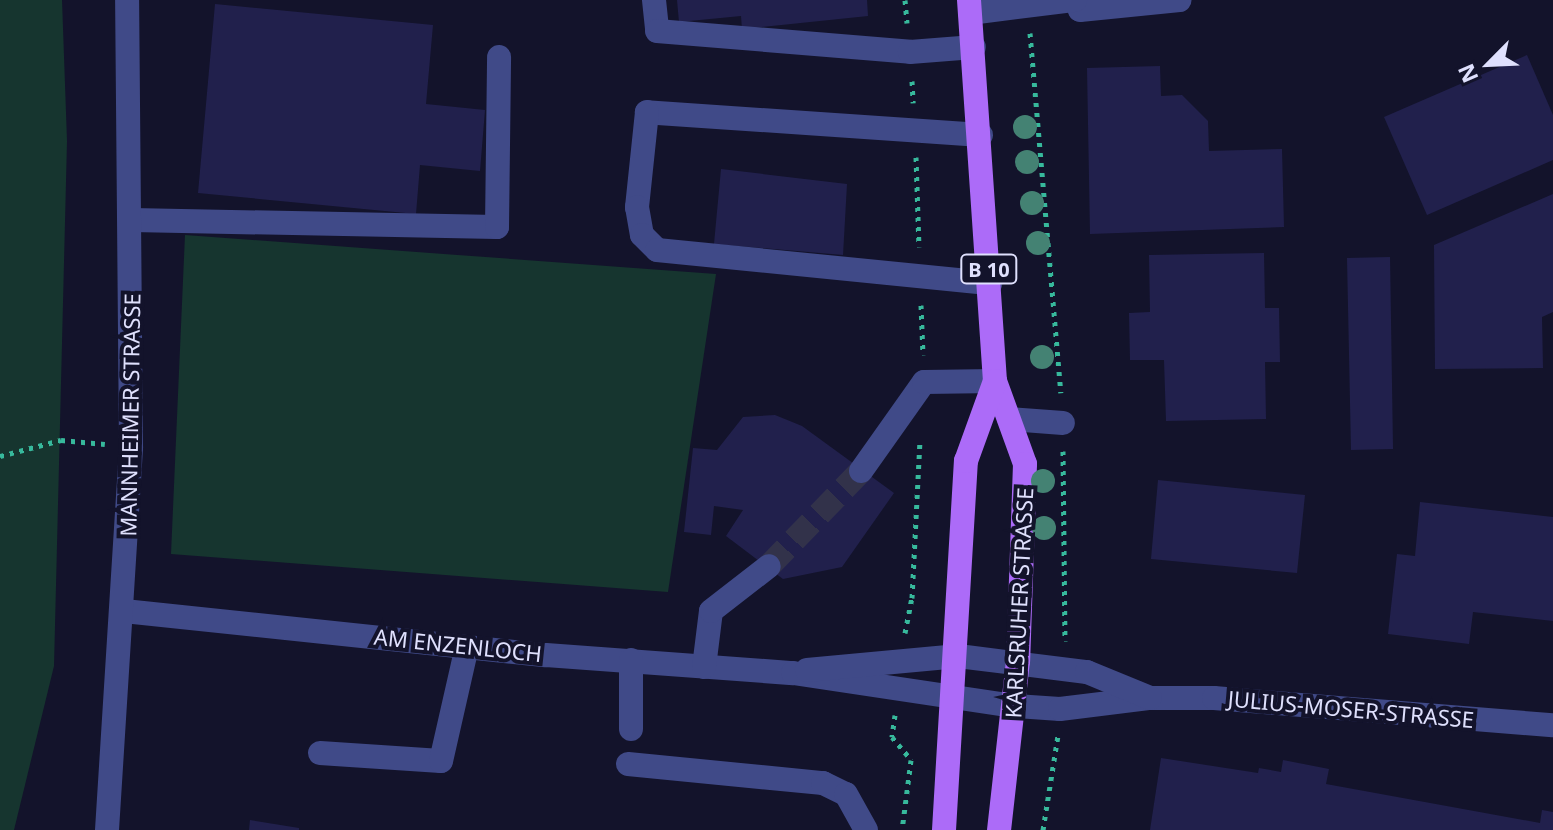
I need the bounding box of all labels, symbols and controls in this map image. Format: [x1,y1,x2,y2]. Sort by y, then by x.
north arrow [1449,24,1529,104]
text: N [1450,59,1484,88]
road number: B 10 [959,253,1019,285]
street label: MANNHEIMER STRASSE [115,293,145,537]
street label: KARLSRUHER STRASSE [1000,487,1038,719]
street label: AM ENZENLOCH [373,623,543,667]
street label: JULIUS-MOSER-STRASSE [1227,685,1475,733]

